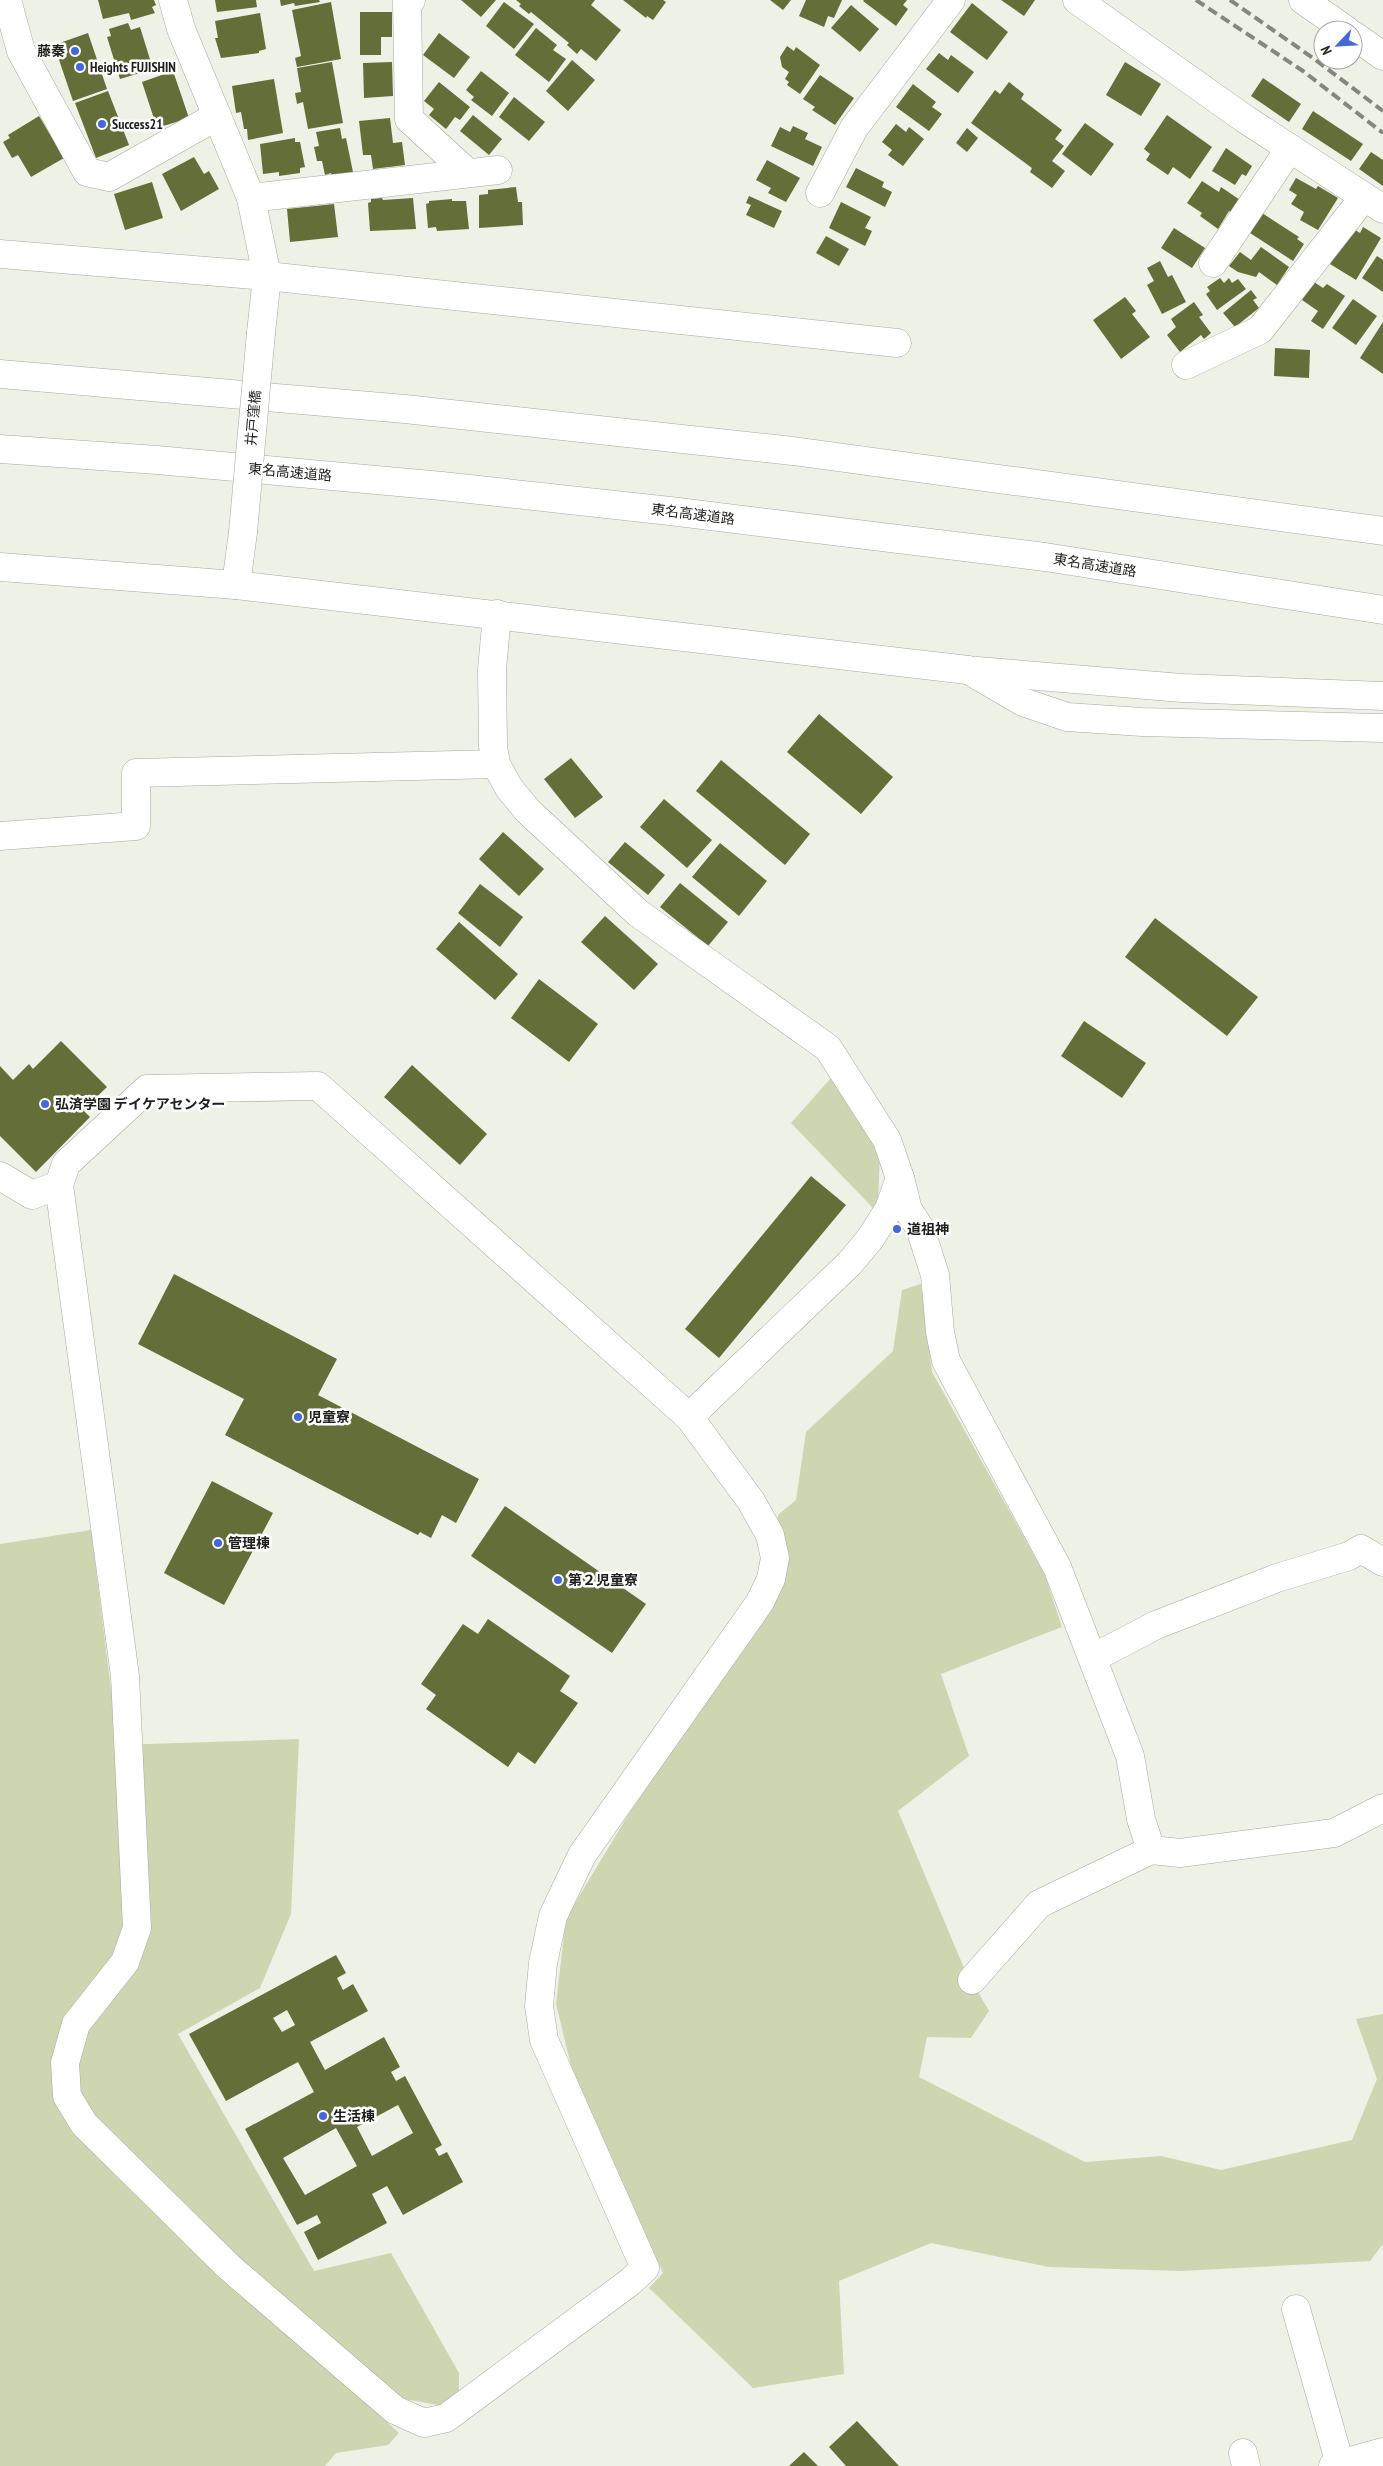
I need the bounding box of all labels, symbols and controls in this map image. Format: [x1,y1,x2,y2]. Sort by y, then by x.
north arrow [1313,20,1363,70]
place label: 藤秦 [37,42,65,60]
text: N [1316,43,1336,58]
marker: 藤秦 [69,45,81,57]
place label: Heights FUJISHIN [90,58,176,76]
marker: Heights FUJISHIN [74,61,86,73]
place label: Success21 [112,115,163,133]
marker: Success21 [96,118,108,130]
street label: 井戸窪橋 [242,389,264,447]
street label: 東名高速道路 [247,459,333,485]
street label: 東名高速道路 [650,500,736,528]
street label: 東名高速道路 [1052,550,1138,580]
place label: 弘済学園 デイケアセンター [55,1095,226,1113]
marker: 弘済学園 デイケアセンター [39,1098,51,1110]
place label: 道祖神 [907,1220,949,1238]
marker: 道祖神 [891,1223,903,1235]
place label: 児童寮 [308,1408,350,1426]
marker: 児童寮 [292,1411,304,1423]
place label: 管理棟 [228,1534,270,1552]
marker: 管理棟 [212,1537,224,1549]
place label: 第２児童寮 [568,1571,638,1589]
marker: 第２児童寮 [552,1574,564,1586]
place label: 生活棟 [333,2107,375,2125]
marker: 生活棟 [317,2110,329,2122]

